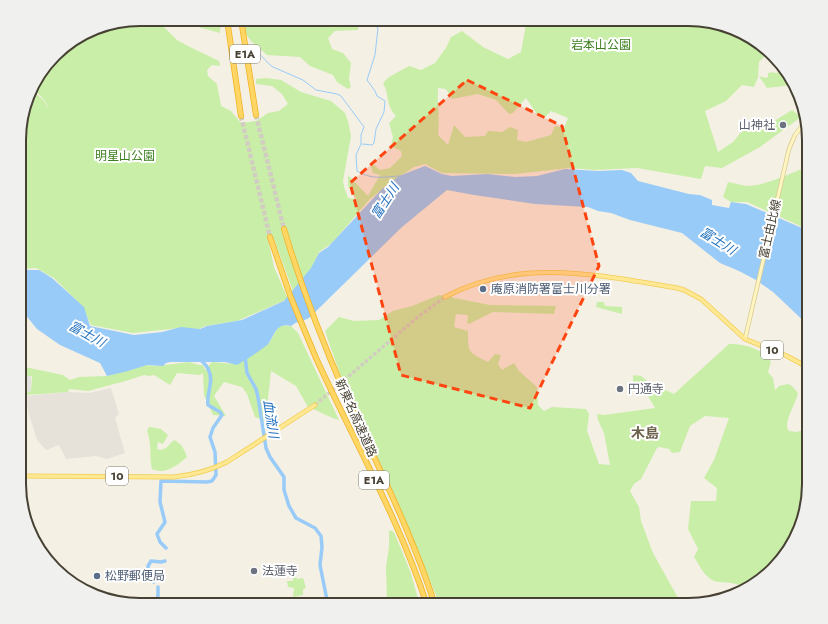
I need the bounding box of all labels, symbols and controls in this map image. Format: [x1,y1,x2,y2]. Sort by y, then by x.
park label: 岩本山公園 [571,36,631,54]
road number: E1A [230,45,260,63]
place label: 山神社 [739,116,775,134]
marker: 山神社 [778,120,788,130]
park label: 明星山公園 [95,147,155,165]
water label: 富士川 [366,178,405,223]
street label: 富士由比線 [754,198,786,260]
water label: 富士川 [696,223,741,260]
place label: 庵原消防署富士川分署 [491,280,611,298]
marker: 庵原消防署富士川分署 [478,284,488,294]
water label: 富士川 [65,316,110,353]
road number: 10 [761,341,783,359]
street label: 新東名高速道路 [331,376,381,460]
place label: 円通寺 [628,380,664,398]
marker: 円通寺 [615,384,625,394]
water label: 血流川 [259,398,284,442]
district label: 木島 [631,423,659,443]
road number: 10 [106,467,128,485]
road number: E1A [359,471,389,489]
place label: 法蓮寺 [262,562,298,580]
marker: 法蓮寺 [249,566,259,576]
place label: 松野郵便局 [105,567,165,585]
marker: 松野郵便局 [92,571,102,581]

